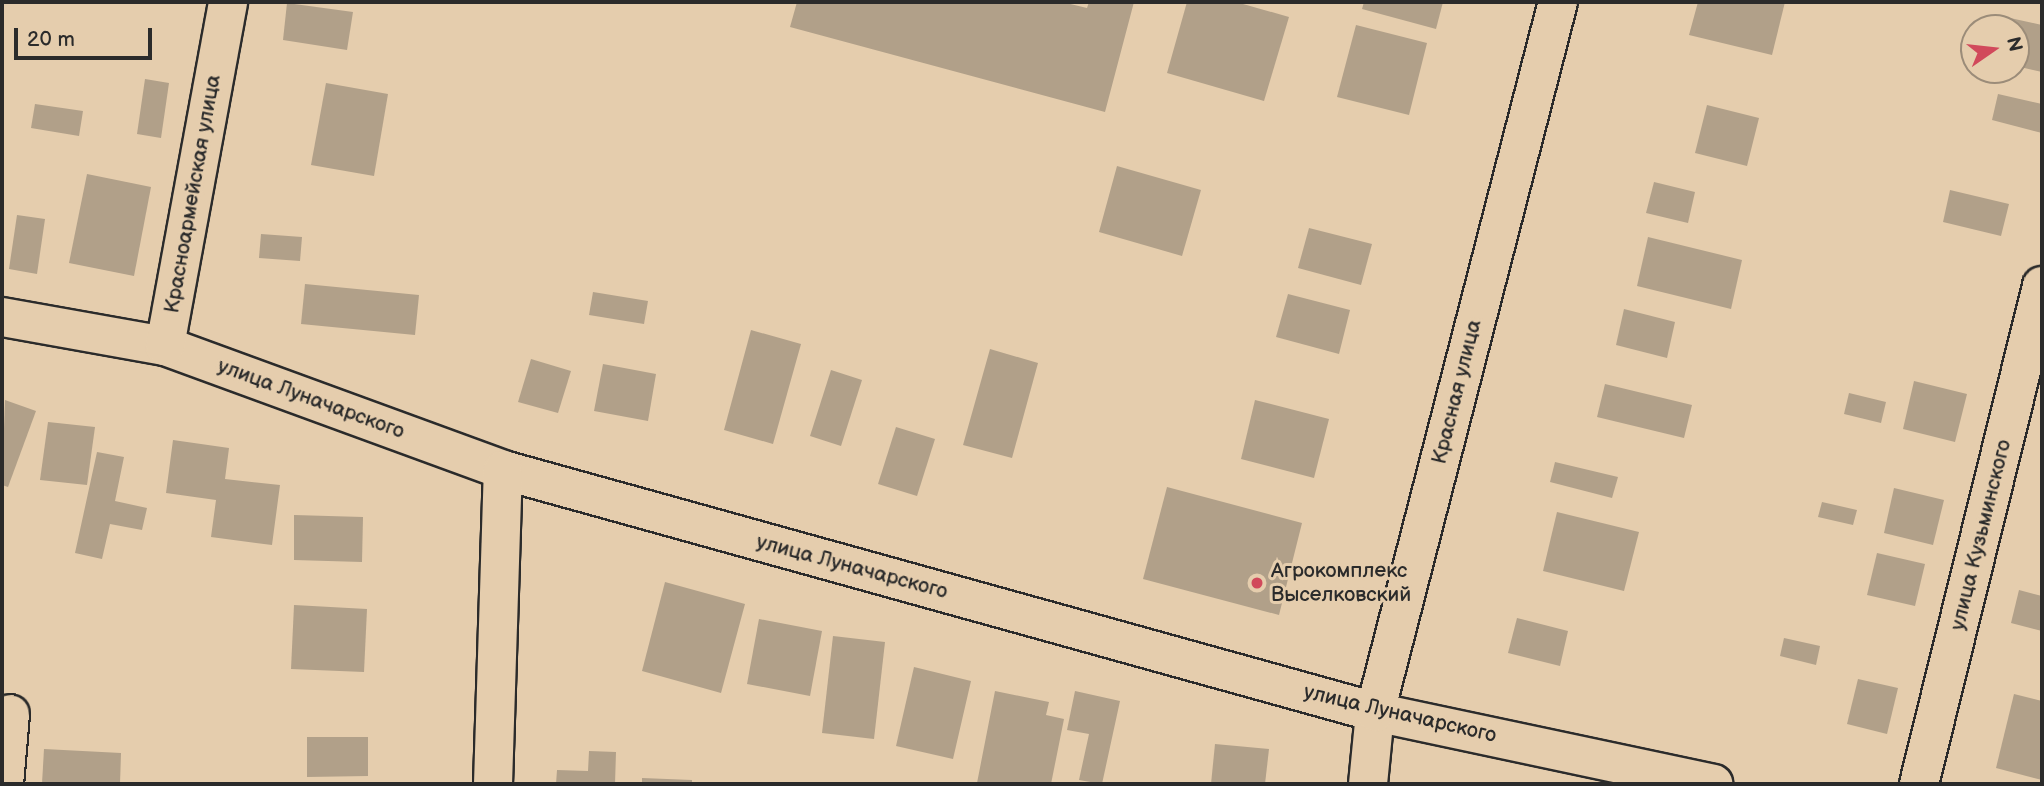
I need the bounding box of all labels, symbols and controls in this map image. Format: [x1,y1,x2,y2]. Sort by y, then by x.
scale bar [18,14,156,58]
north arrow [1960,14,2030,84]
text: 20 m [27,27,75,52]
text: N [2001,35,2027,54]
street label: Красноармейская улица [160,73,226,315]
street label: Красная улица [1427,317,1487,467]
street label: улица Луначарского [214,353,408,445]
street label: улица Кузьминского [1945,437,2017,633]
street label: улица Луначарского [754,529,950,605]
place label: Агрокомплекс Выселковский [1271,558,1411,608]
marker: Агрокомплекс Выселковский [1249,575,1265,591]
street label: улица Луначарского [1301,680,1499,748]

